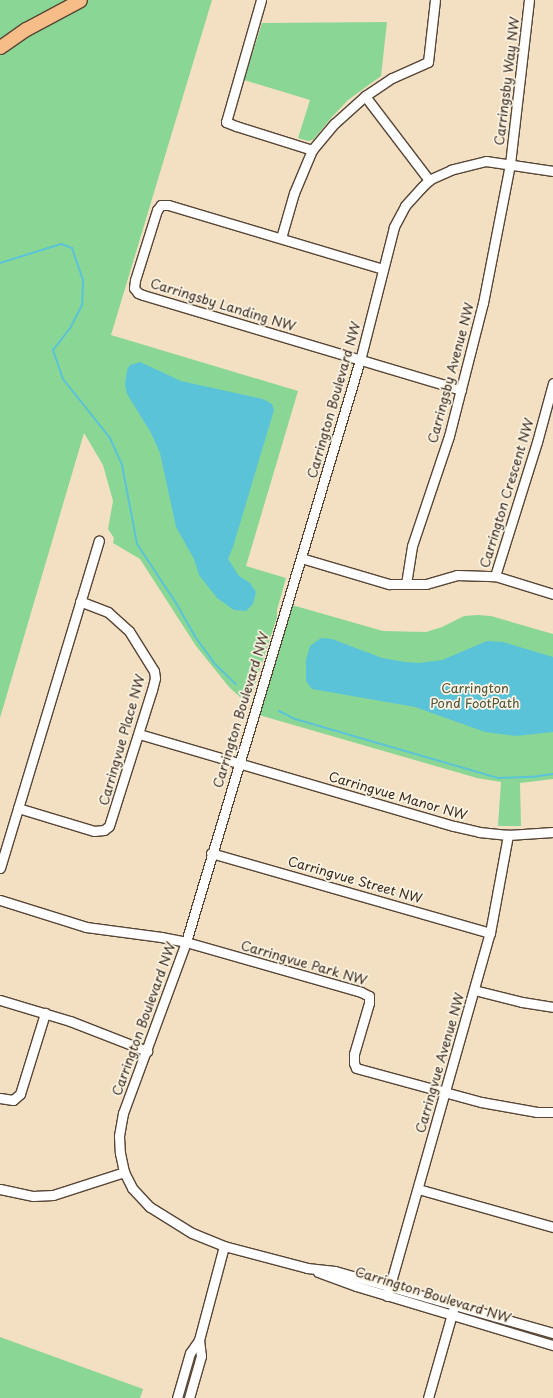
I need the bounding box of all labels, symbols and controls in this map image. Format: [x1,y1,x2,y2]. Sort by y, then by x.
street label: Carringsby Way NW [491,16,523,146]
street label: Carringsby Landing NW [149,276,297,334]
street label: Carringsby Avenue NW [425,301,477,445]
street label: Carrington Boulevard NW [304,320,364,480]
street label: Carrington Crescent NW [477,417,537,569]
street label: Carrington Boulevard NW [210,630,272,790]
street label: Carringvue Place NW [96,673,148,807]
park label: Carrington Pond FootPath [430,681,520,712]
street label: Carringvue Manor NW [327,769,469,823]
street label: Carringvue Street NW [285,853,425,907]
street label: Carringvue Park NW [239,938,369,988]
street label: Carrington Boulevard NW [109,940,179,1098]
street label: Carringvue Avenue NW [412,991,468,1135]
street label: Carrington Boulevard NW [353,1264,513,1326]

